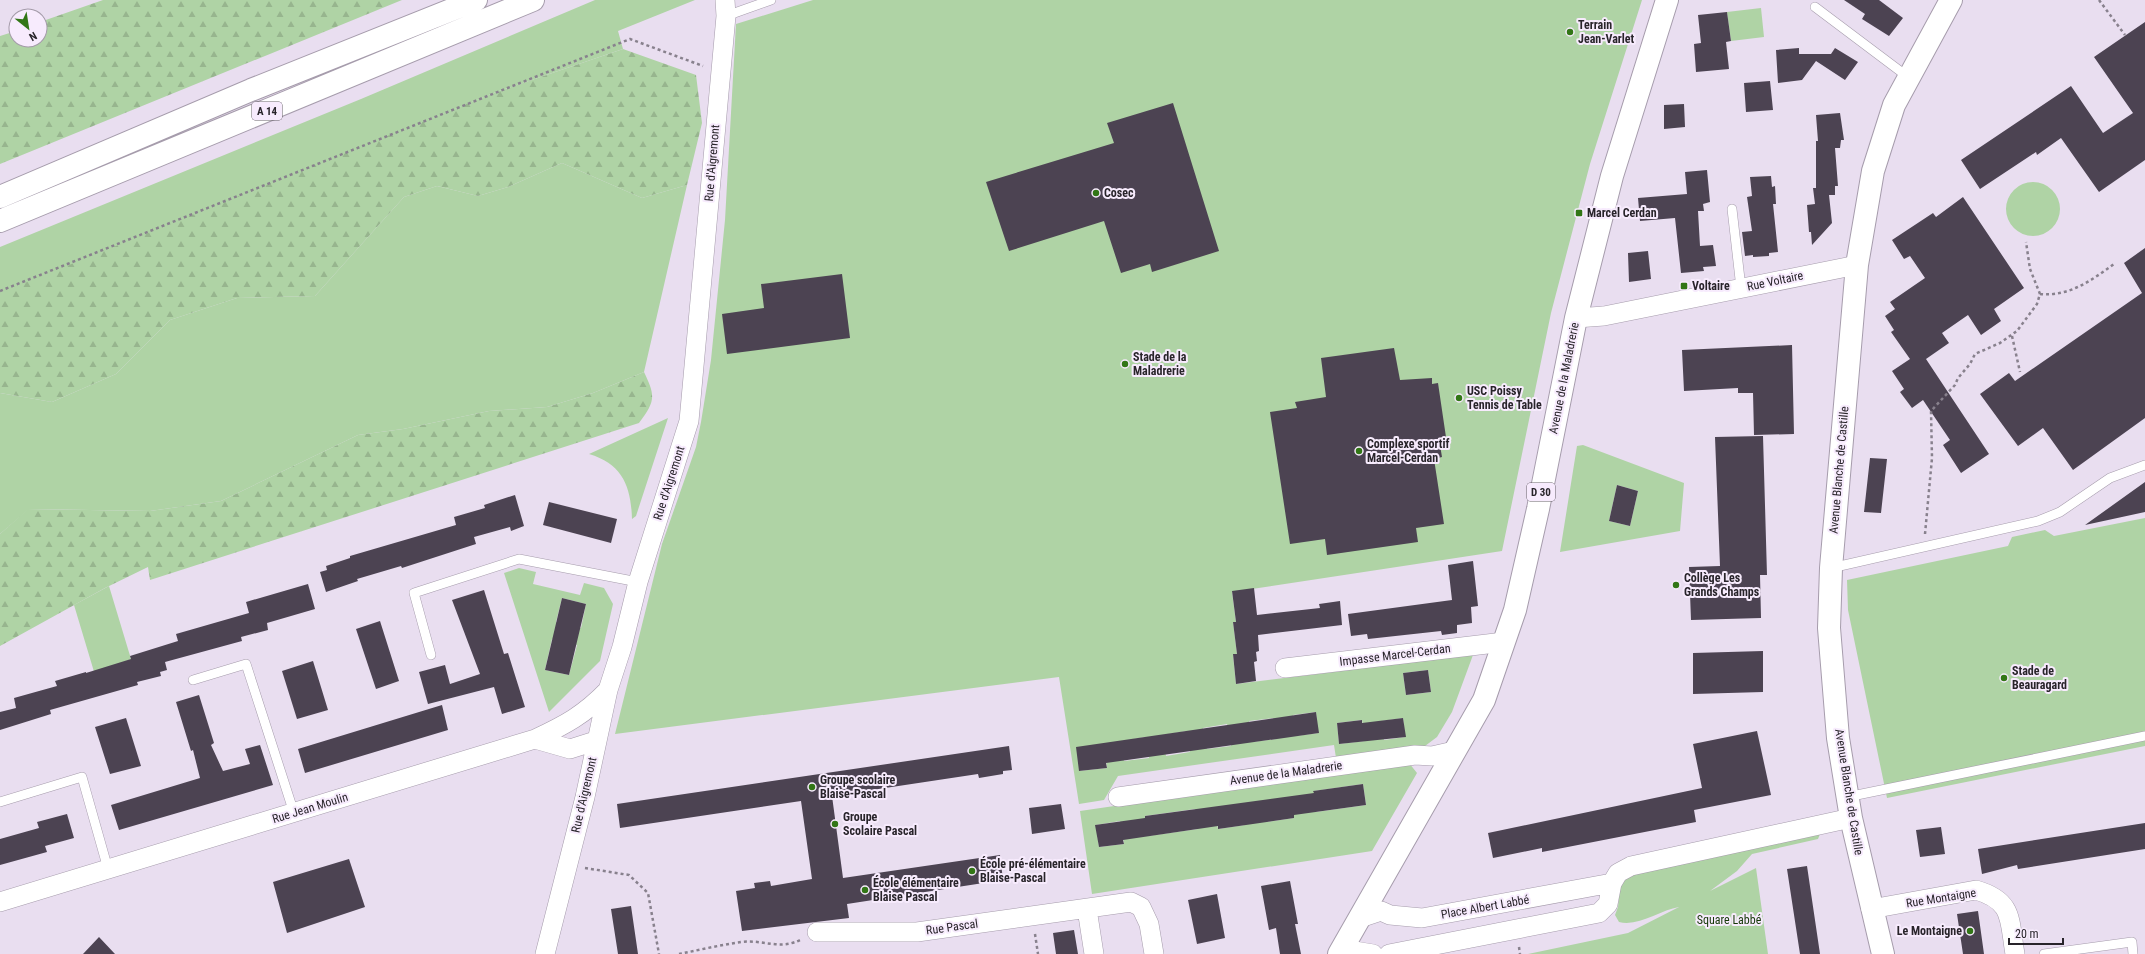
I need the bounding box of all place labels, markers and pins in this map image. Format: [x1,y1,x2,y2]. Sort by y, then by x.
place label: Terrain Jean-Varlet [1578,18,1635,46]
marker: Terrain Jean-Varlet [1565,27,1575,37]
place label: Cosec [1104,186,1134,200]
marker: Cosec [1091,188,1101,198]
place label: Marcel Cerdan [1587,206,1657,220]
marker: Marcel Cerdan [1574,208,1584,218]
place label: Voltaire [1692,279,1730,293]
marker: Voltaire [1679,281,1689,291]
place label: Stade de la Maladrerie [1133,350,1187,378]
marker: Stade de la Maladrerie [1120,359,1130,369]
place label: USC Poissy Tennis de Table [1467,384,1542,412]
marker: USC Poissy Tennis de Table [1454,393,1464,403]
place label: Complexe sportif Marcel-Cerdan [1367,437,1450,465]
marker: Complexe sportif Marcel-Cerdan [1354,446,1364,456]
place label: Collège Les Grands Champs [1684,571,1760,599]
marker: Collège Les Grands Champs [1671,580,1681,590]
place label: Stade de Beauragard [2012,664,2067,692]
marker: Stade de Beauragard [1999,673,2009,683]
place label: Groupe scolaire Blaise-Pascal [820,773,896,801]
marker: Groupe scolaire Blaise-Pascal [807,782,817,792]
place label: Groupe Scolaire Pascal [843,810,917,838]
marker: Groupe Scolaire Pascal [830,819,840,829]
place label: École pré-élémentaire Blaise-Pascal [980,856,1086,885]
marker: École pré-élémentaire Blaise-Pascal [967,866,977,876]
place label: École élémentaire Blaise Pascal [873,875,959,904]
marker: École élémentaire Blaise Pascal [860,885,870,895]
place label: Le Montaigne [1897,924,1962,938]
marker: Le Montaigne [1965,926,1975,936]

